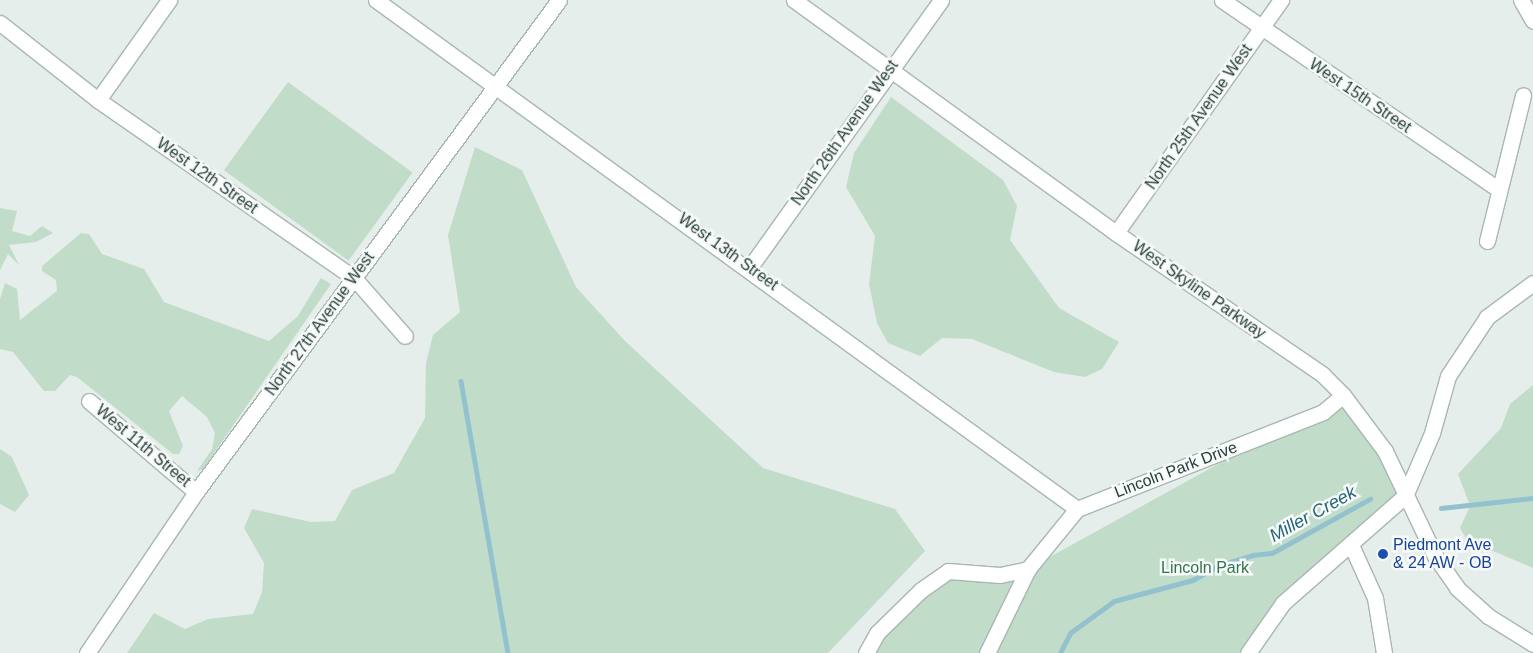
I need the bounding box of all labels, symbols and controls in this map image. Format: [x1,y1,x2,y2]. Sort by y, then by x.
street label: North 25th Avenue West [1141,40,1257,194]
street label: West 15th Street [1305,55,1415,137]
street label: North 26th Avenue West [787,56,903,210]
street label: West 12th Street [153,134,261,218]
street label: West 13th Street [674,209,782,295]
street label: West Skyline Parkway [1129,237,1269,343]
street label: North 27th Avenue West [261,248,379,400]
street label: West 11th Street [92,401,194,491]
street label: Lincoln Park Drive [1112,438,1240,502]
water label: Miller Creek [1266,481,1360,547]
place label: Piedmont Ave & 24 AW - OB [1393,535,1493,573]
marker: Piedmont Ave & 24 AW - OB [1377,548,1389,560]
park label: Lincoln Park [1161,558,1249,578]

